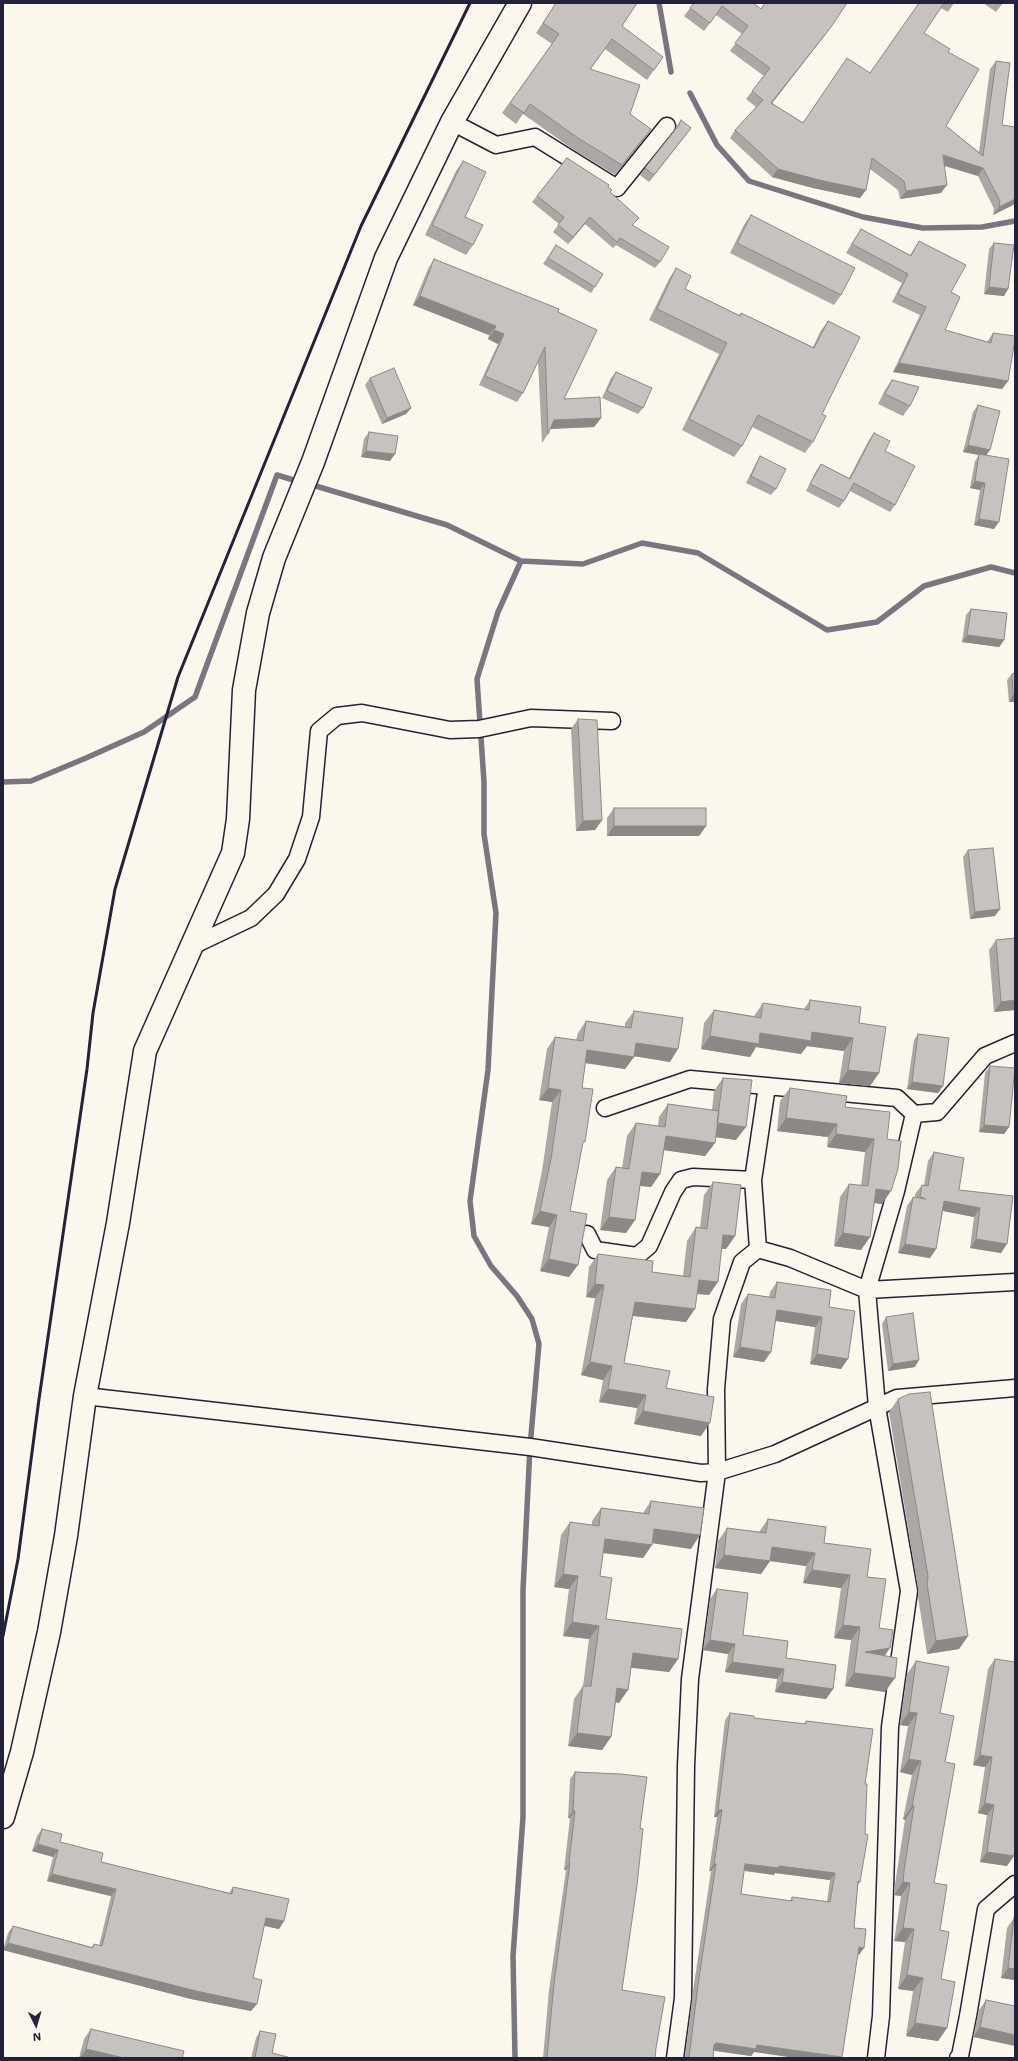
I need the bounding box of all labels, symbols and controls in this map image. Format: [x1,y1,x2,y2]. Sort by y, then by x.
north arrow [16,2005,56,2045]
text: N [32,2030,42,2045]

